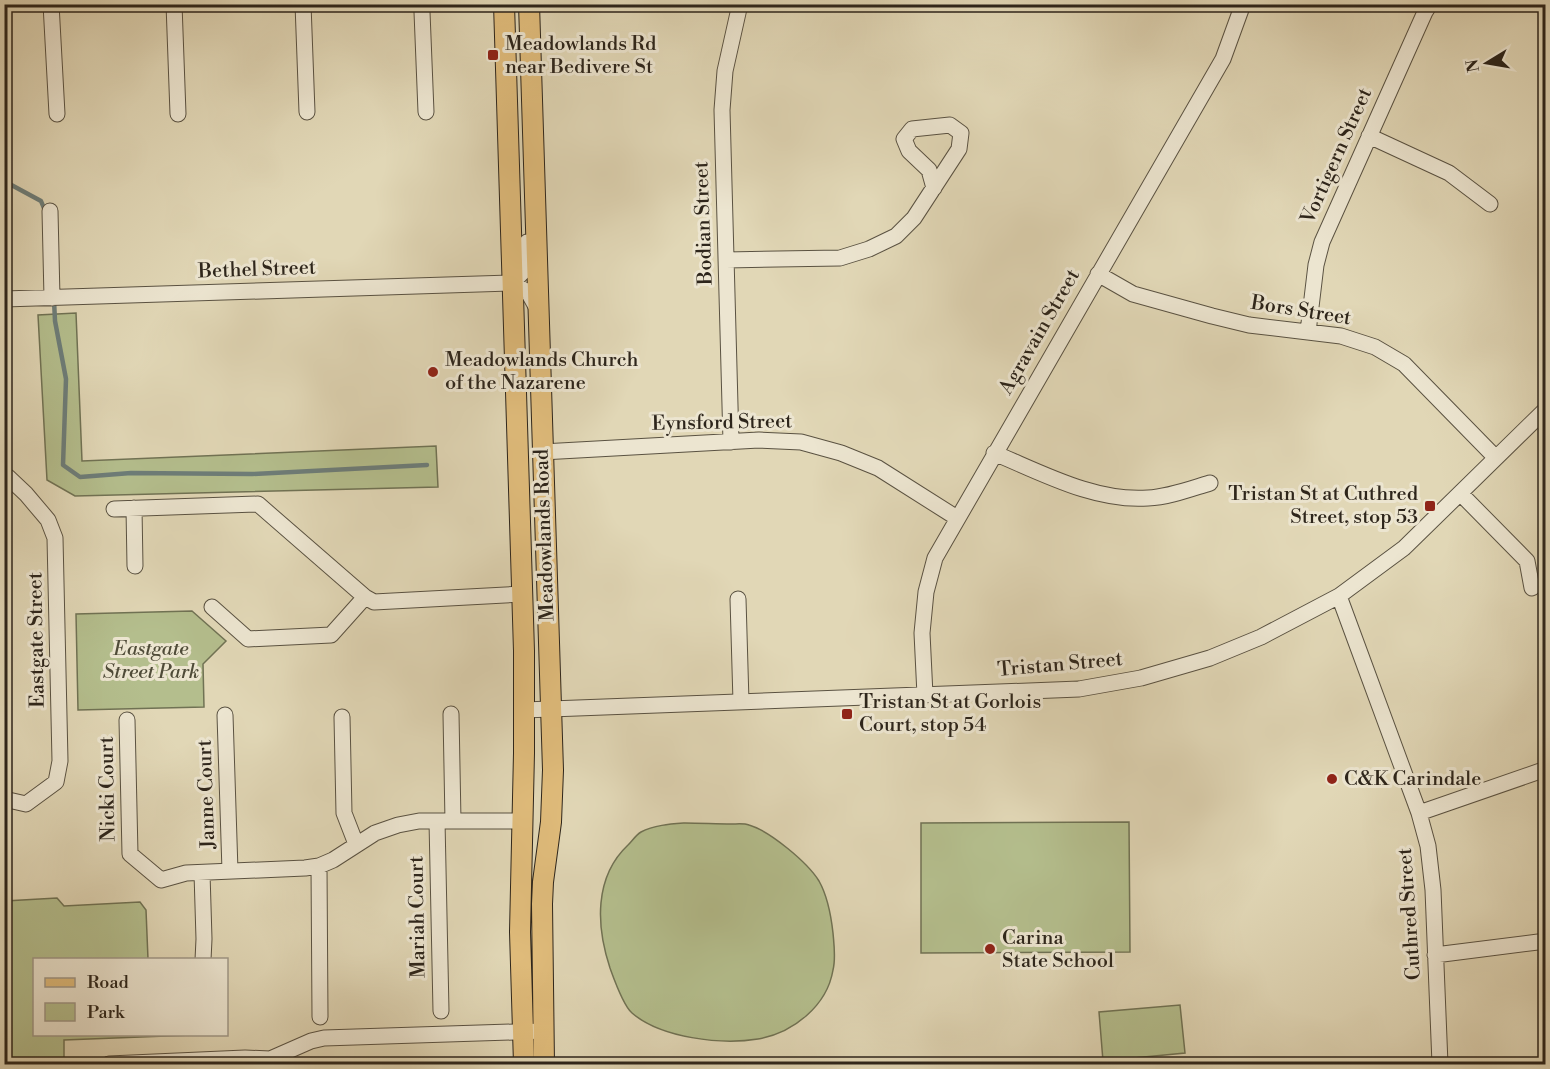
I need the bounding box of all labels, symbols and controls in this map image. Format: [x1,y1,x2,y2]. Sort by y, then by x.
place label: Meadowlands Rd near Bedivere St [505,32,657,80]
north arrow [1457,33,1517,93]
marker: Meadowlands Rd near Bedivere St [486,48,500,62]
text: N [1462,57,1484,74]
street label: Vortigern Street [1295,84,1378,229]
street label: Bodian Street [689,161,719,286]
street label: Bethel Street [197,255,316,285]
street label: Agravain Street [994,265,1086,400]
street label: Bors Street [1248,291,1353,331]
place label: Meadowlands Church of the Nazarene [445,348,638,396]
marker: Meadowlands Church of the Nazarene [426,365,440,379]
street label: Eynsford Street [651,409,793,437]
street label: Meadowlands Road [529,448,561,622]
place label: Tristan St at Cuthred Street, stop 53 [1228,482,1419,530]
marker: Tristan St at Cuthred Street, stop 53 [1423,499,1437,513]
street label: Eastgate Street [23,572,51,708]
park label: Eastgate Street Park [103,637,199,685]
street label: Tristan Street [996,647,1124,683]
place label: Tristan St at Gorlois Court, stop 54 [859,690,1041,738]
marker: Tristan St at Gorlois Court, stop 54 [840,707,854,721]
street label: Nicki Court [95,736,121,842]
street label: Janne Court [193,739,221,850]
place label: C&K Carindale [1344,767,1481,792]
marker: C&K Carindale [1325,772,1339,786]
street label: Cuthred Street [1393,847,1427,981]
street label: Mariah Court [404,856,432,978]
place label: Carina State School [1002,926,1114,974]
marker: Carina State School [983,942,997,956]
legend [33,958,228,1036]
text: Road [87,971,130,994]
text: Park [87,1001,126,1024]

